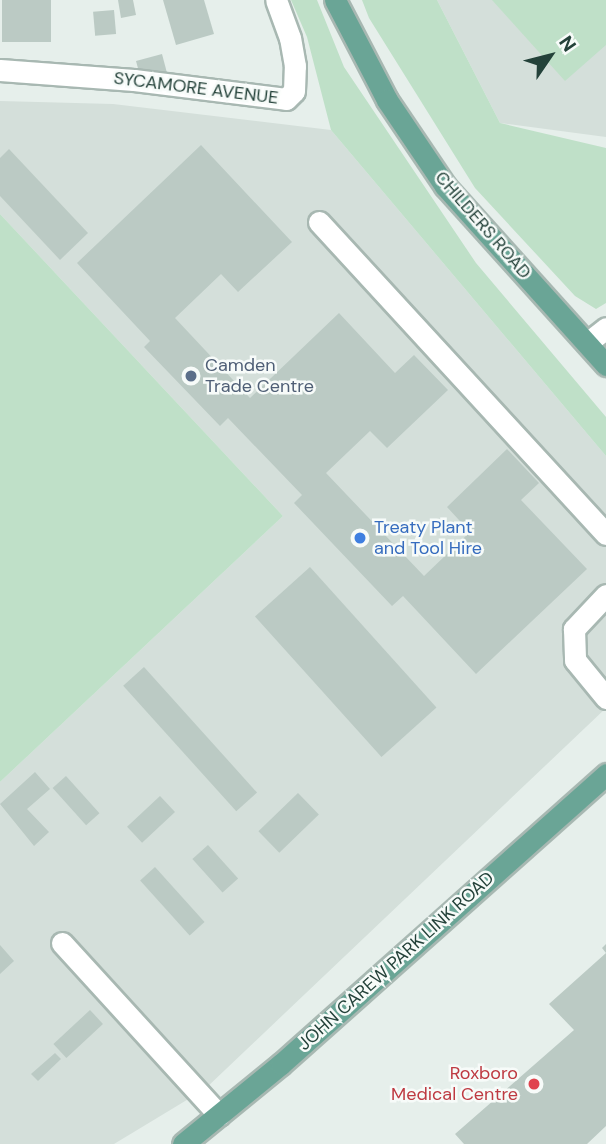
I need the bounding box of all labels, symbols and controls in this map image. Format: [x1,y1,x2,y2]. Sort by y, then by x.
north arrow [515,21,585,91]
text: N [553,31,582,57]
street label: SYCAMORE AVENUE [113,67,279,109]
street label: CHILDERS ROAD [430,167,536,283]
place label: Camden Trade Centre [205,355,314,398]
marker: Camden Trade Centre [183,368,199,384]
place label: Treaty Plant and Tool Hire [374,517,482,560]
marker: Treaty Plant and Tool Hire [352,530,368,546]
street label: JOHN CAREW PARK LINK ROAD [294,867,498,1055]
place label: Roxboro Medical Centre [391,1063,518,1106]
marker: Roxboro Medical Centre [524,1074,544,1094]

